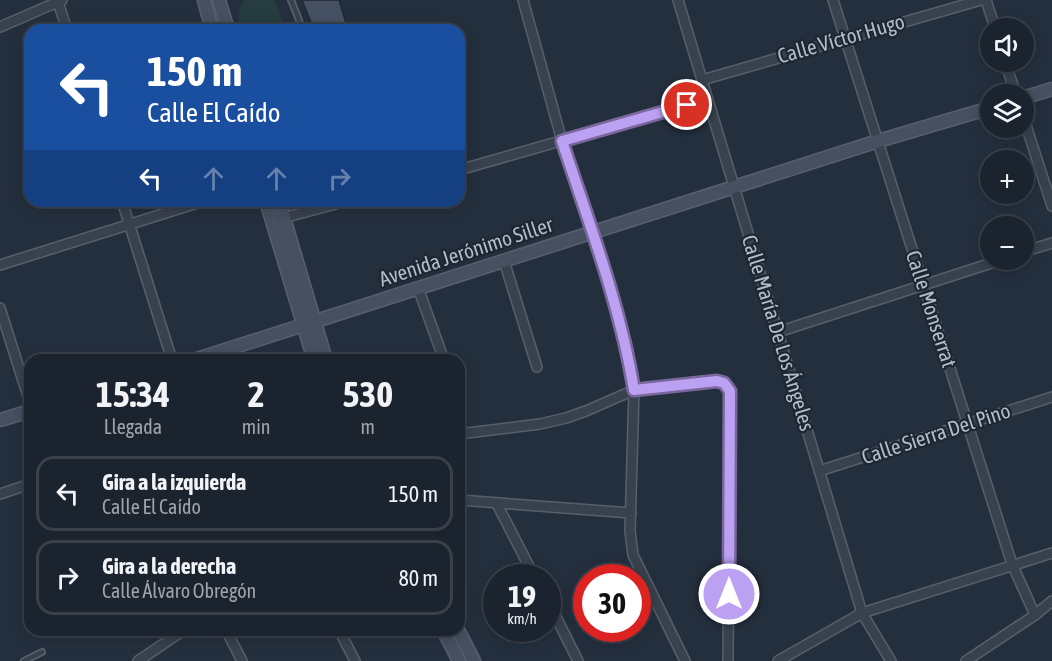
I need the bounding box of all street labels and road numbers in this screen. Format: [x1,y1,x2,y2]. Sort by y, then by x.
street label: Calle Víctor Hugo [774,8,907,68]
street label: Avenida Jerónimo Siller [376,211,556,290]
street label: Calle María De Los Ángeles [738,232,820,433]
street label: Calle Monserrat [902,247,962,370]
street label: Calle Sierra Del Pino [858,398,1013,468]

